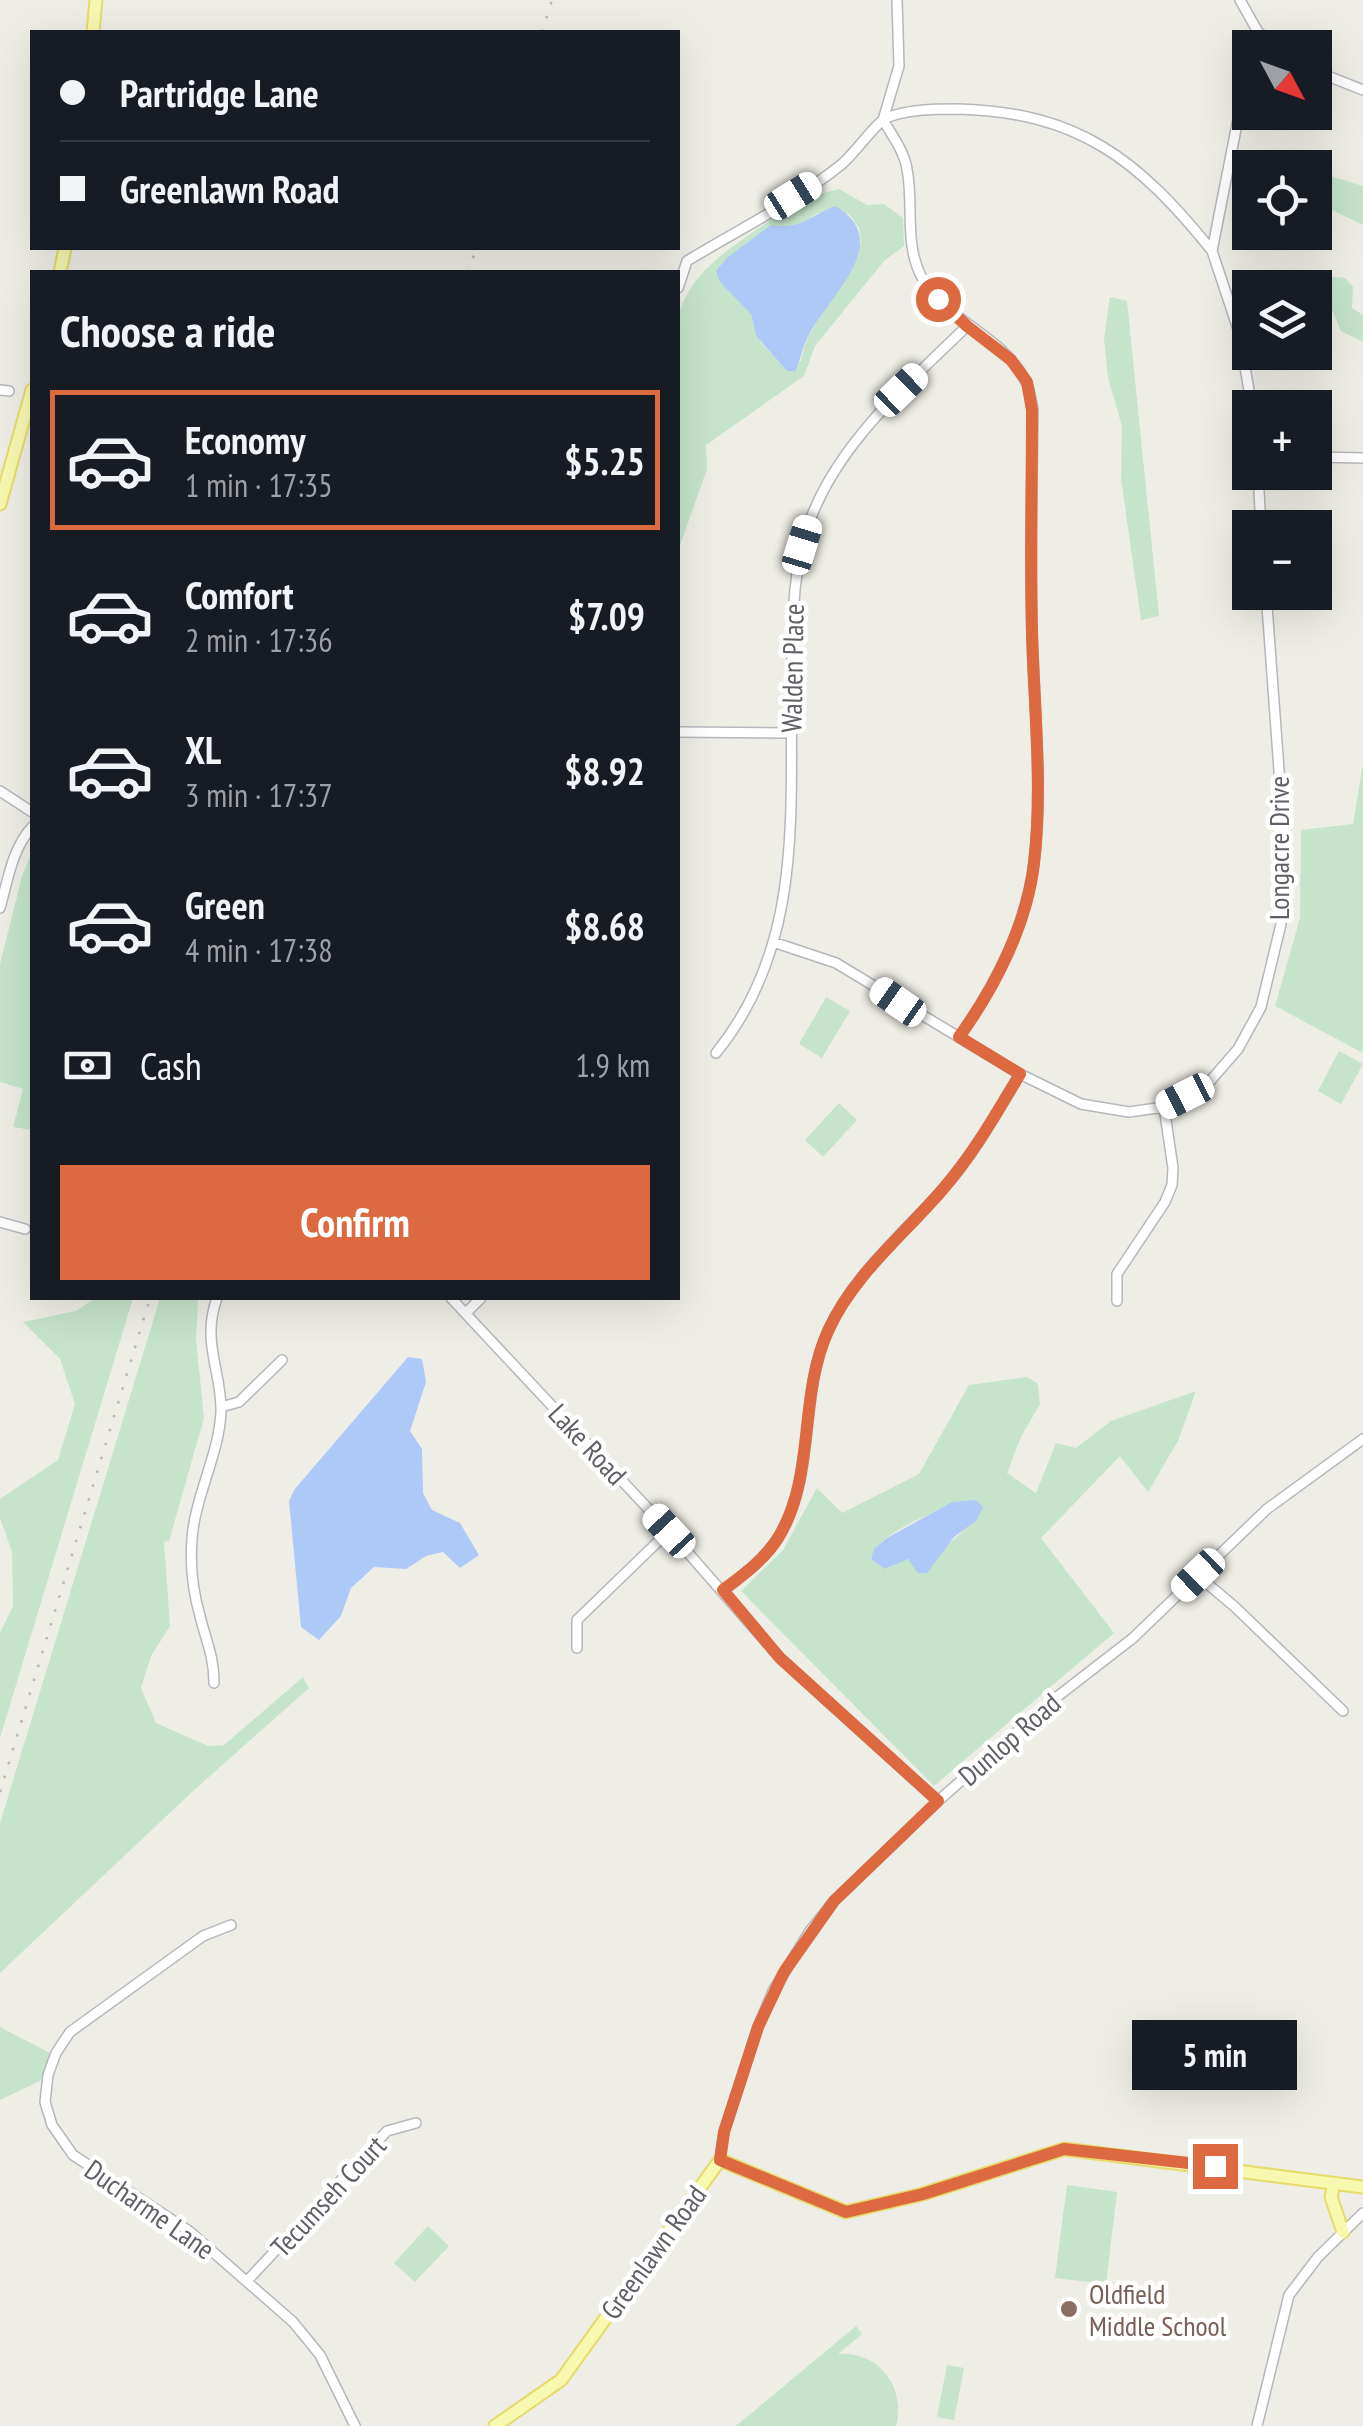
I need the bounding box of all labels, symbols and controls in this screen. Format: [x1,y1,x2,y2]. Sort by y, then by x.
north arrow [1232,30,1332,130]
map controls [1232,30,1332,610]
text: Partridge Lane [120,68,319,117]
button: locate [1232,150,1332,250]
text: Greenlawn Road [120,164,339,213]
car [760,167,826,225]
button: layers [1232,270,1332,370]
route start [916,277,961,322]
text: Choose a ride [60,301,275,359]
car [869,358,933,422]
button: + [1232,390,1332,490]
icon: car [65,415,155,505]
text: Economy [185,415,305,464]
text: $5.25 [564,436,645,485]
text: 1 min · 17:35 [185,464,333,506]
button: − [1232,510,1332,610]
car [779,512,825,578]
icon: car [65,570,155,660]
text: Comfort [185,570,294,619]
text: $7.09 [568,591,645,640]
street label: Walden Place [772,603,812,733]
text: 2 min · 17:36 [185,619,333,661]
icon: car [65,725,155,815]
text: XL [185,725,221,774]
text: $8.92 [564,746,645,795]
text: 3 min · 17:37 [185,774,333,816]
street label: Longacre Drive [1260,776,1297,920]
icon: car [65,880,155,970]
text: Green [185,880,265,929]
text: $8.68 [564,901,645,950]
text: 4 min · 17:38 [185,929,333,971]
car [865,973,931,1031]
icon: cash [60,1038,115,1093]
text: Cash [140,1041,202,1090]
text: 1.9 km [575,1044,650,1086]
car [1151,1069,1219,1123]
button: Confirm [60,1165,650,1280]
street label: Lake Road [541,1395,635,1493]
car [638,1499,700,1563]
car [1166,1543,1230,1607]
street label: Dunlop Road [950,1684,1068,1794]
callout: 5 min [1132,2021,1298,2091]
text: 5 min [1182,2034,1247,2076]
street label: Tecumseh Court [262,2127,394,2265]
route end [1193,2144,1238,2189]
street label: Ducharme Lane [78,2151,222,2267]
street label: Greenlawn Road [592,2178,714,2326]
place label: Oldfield Middle School [1089,2275,1227,2344]
marker: Oldfield Middle School [1058,2298,1080,2320]

